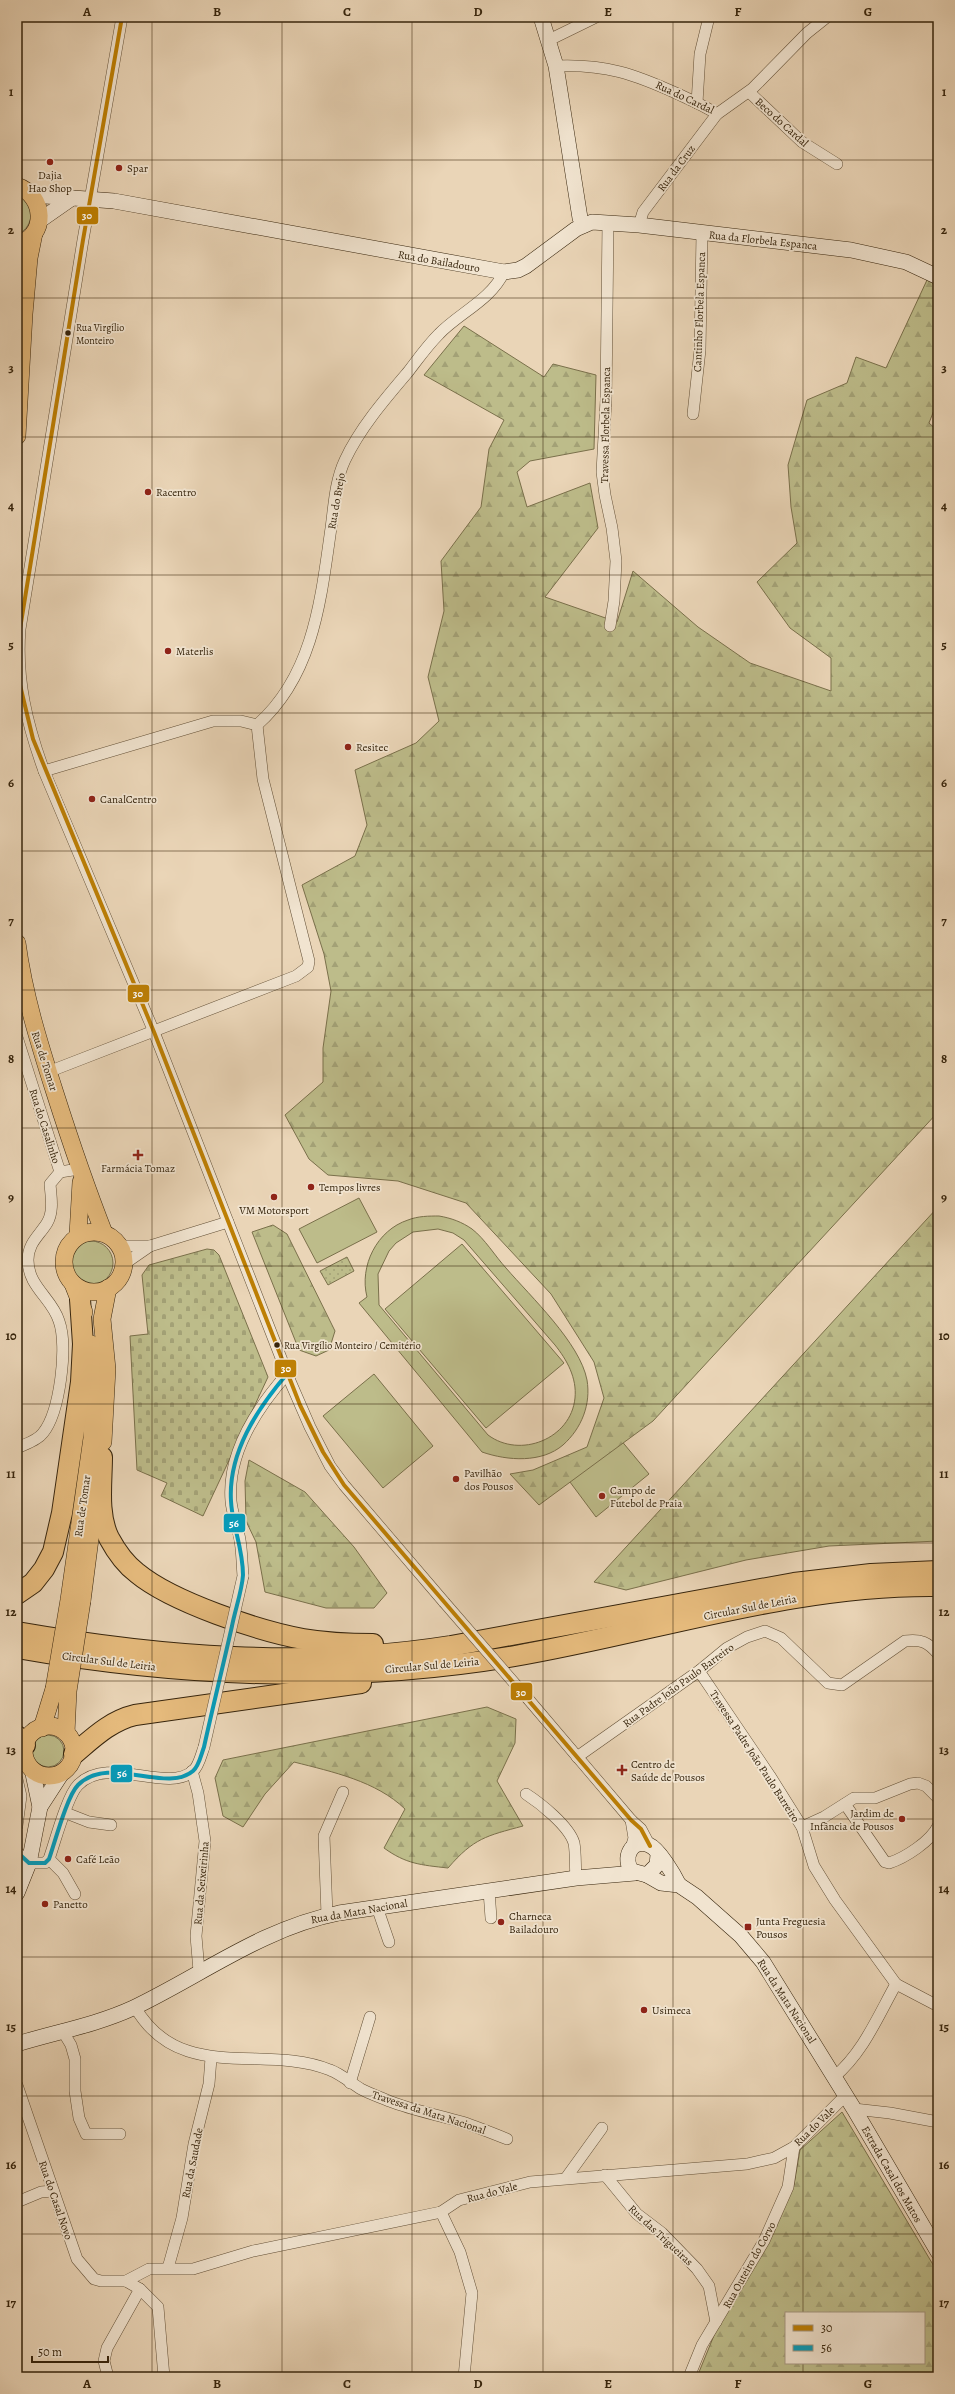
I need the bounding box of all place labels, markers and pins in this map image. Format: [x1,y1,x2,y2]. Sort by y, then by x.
marker: Dajia Hao Shop [45,157,55,167]
place label: Spar [127,161,148,176]
marker: Spar [114,163,124,173]
place label: Dajia Hao Shop [28,168,72,196]
place label: Rua Virgílio Monteiro [76,321,124,347]
marker: Rua Virgílio Monteiro [63,328,73,338]
place label: Racentro [156,485,197,500]
marker: Racentro [143,487,153,497]
place label: Materlis [176,644,213,659]
marker: Materlis [163,646,173,656]
place label: Resitec [356,740,388,755]
marker: Resitec [343,742,353,752]
place label: CanalCentro [100,792,157,807]
marker: CanalCentro [87,794,97,804]
marker: Farmácia Tomaz [133,1150,143,1160]
place label: Farmácia Tomaz [101,1161,175,1176]
place label: Tempos livres [319,1180,380,1195]
marker: Tempos livres [306,1182,316,1192]
marker: VM Motorsport [269,1192,279,1202]
place label: VM Motorsport [238,1203,309,1218]
place label: Rua Virgílio Monteiro / Cemitério [284,1339,421,1352]
marker: Rua Virgílio Monteiro / Cemitério [272,1340,282,1350]
place label: Pavilhão dos Pousos [464,1466,513,1494]
marker: Pavilhão dos Pousos [451,1474,461,1484]
place label: Campo de Futebol de Praia [610,1483,683,1511]
marker: Campo de Futebol de Praia [597,1491,607,1501]
place label: Centro de Saúde de Pousos [631,1757,705,1785]
marker: Centro de Saúde de Pousos [616,1764,628,1776]
place label: Jardim de Infância de Pousos [810,1806,894,1834]
marker: Jardim de Infância de Pousos [897,1814,907,1824]
place label: Café Leão [76,1852,120,1867]
marker: Café Leão [63,1854,73,1864]
place label: Panetto [53,1897,88,1912]
marker: Panetto [40,1899,50,1909]
place label: Charneca Bailadouro [509,1909,559,1937]
place label: Junta Freguesia Pousos [756,1914,826,1942]
marker: Charneca Bailadouro [496,1917,506,1927]
marker: Junta Freguesia Pousos [743,1922,753,1932]
place label: Usimeca [652,2003,692,2018]
marker: Usimeca [639,2005,649,2015]

